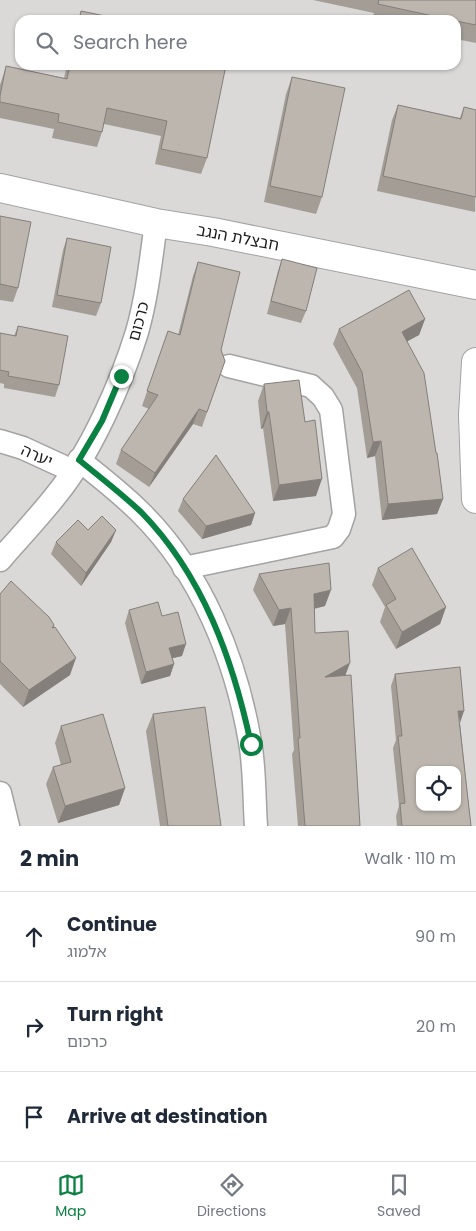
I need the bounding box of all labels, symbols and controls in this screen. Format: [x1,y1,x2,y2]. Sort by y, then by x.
search box [15,15,461,70]
icon: search [33,29,61,57]
text: Search here [73,29,187,56]
street label: חבצלת הנגב [195,218,281,257]
street label: כרכום [122,299,155,343]
route end [110,365,133,388]
street label: יערה [17,438,56,473]
route start [240,733,263,756]
map controls [416,766,461,811]
button: locate [416,766,461,811]
text: 2 min [20,844,79,873]
text: Walk · 110 m [364,847,456,870]
text: Continue [67,911,157,938]
icon: ahead [20,923,48,951]
text: 90 m [415,925,456,948]
text: אלמוג [67,940,107,963]
text: Turn right [67,1001,163,1028]
icon: right [20,1013,48,1041]
text: 20 m [416,1015,456,1038]
text: כרכום [67,1030,107,1053]
icon: arrive [20,1103,48,1131]
text: Arrive at destination [67,1103,268,1130]
tab: Map [55,1171,86,1222]
tab: Directions [197,1171,266,1222]
tab: Saved [377,1171,421,1222]

